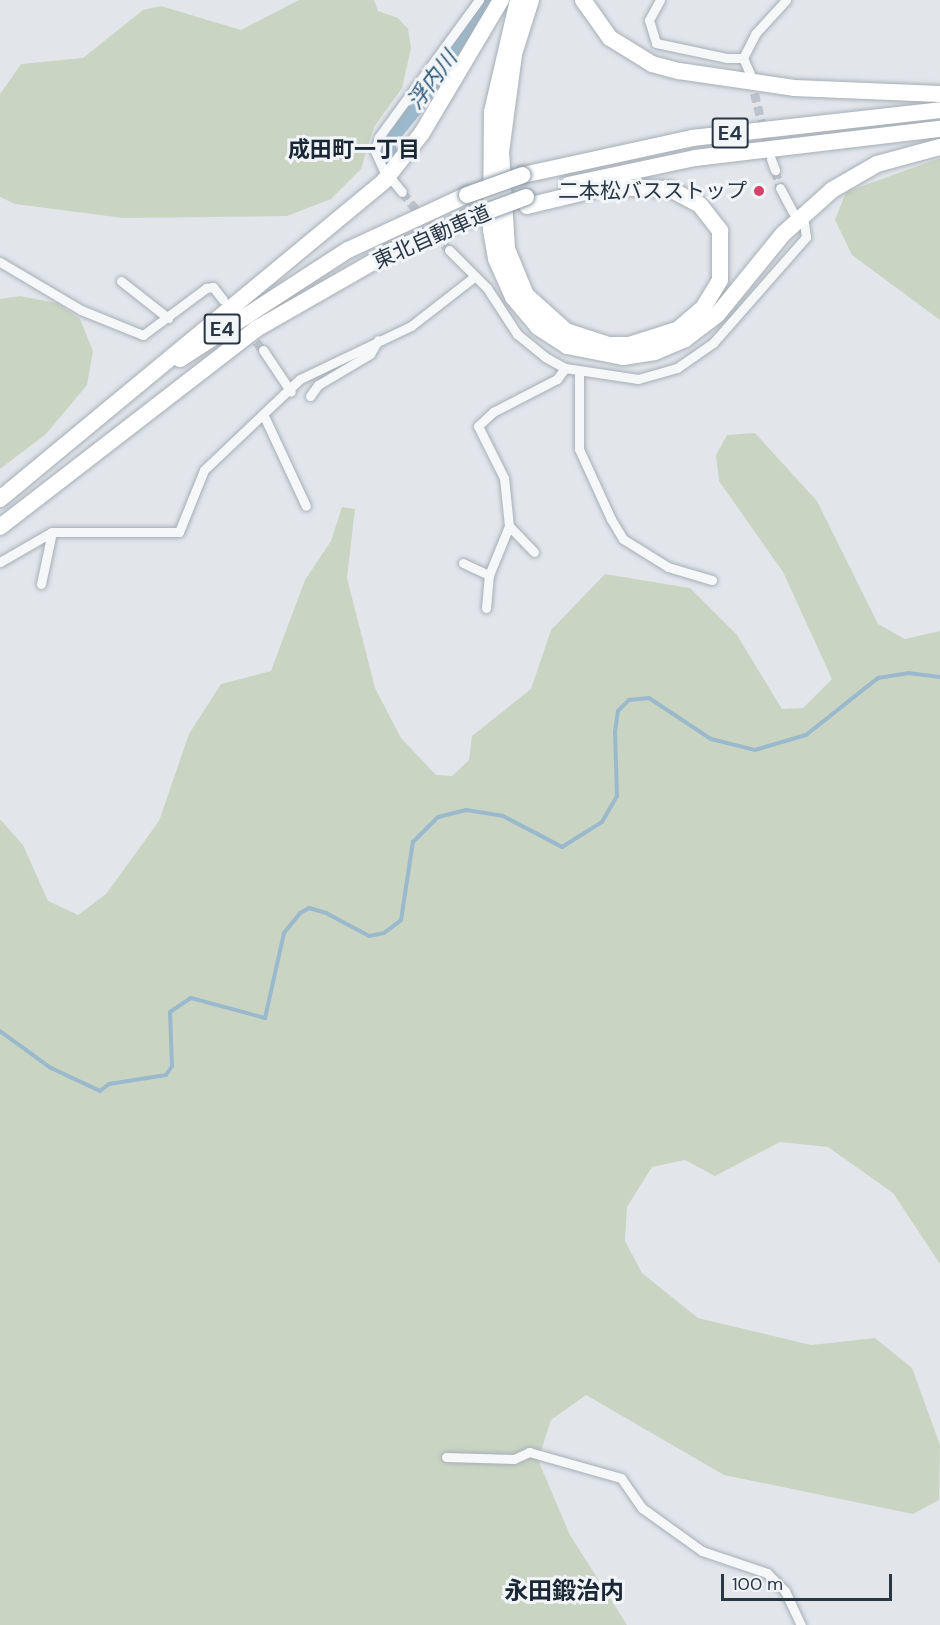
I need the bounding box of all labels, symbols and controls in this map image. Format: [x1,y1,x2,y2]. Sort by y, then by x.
water label: 浮内川 [402,46,462,114]
road number: E4 [710,116,750,150]
district label: 成田町一丁目 [288,137,420,163]
place label: 二本松バスストップ [558,178,747,204]
marker: 二本松バスストップ [752,184,766,198]
street label: 東北自動車道 [369,200,495,274]
road number: E4 [202,312,242,346]
scale bar [724,1562,895,1600]
text: 100 m [732,1572,783,1596]
district label: 永田鍛治内 [504,1577,624,1605]

